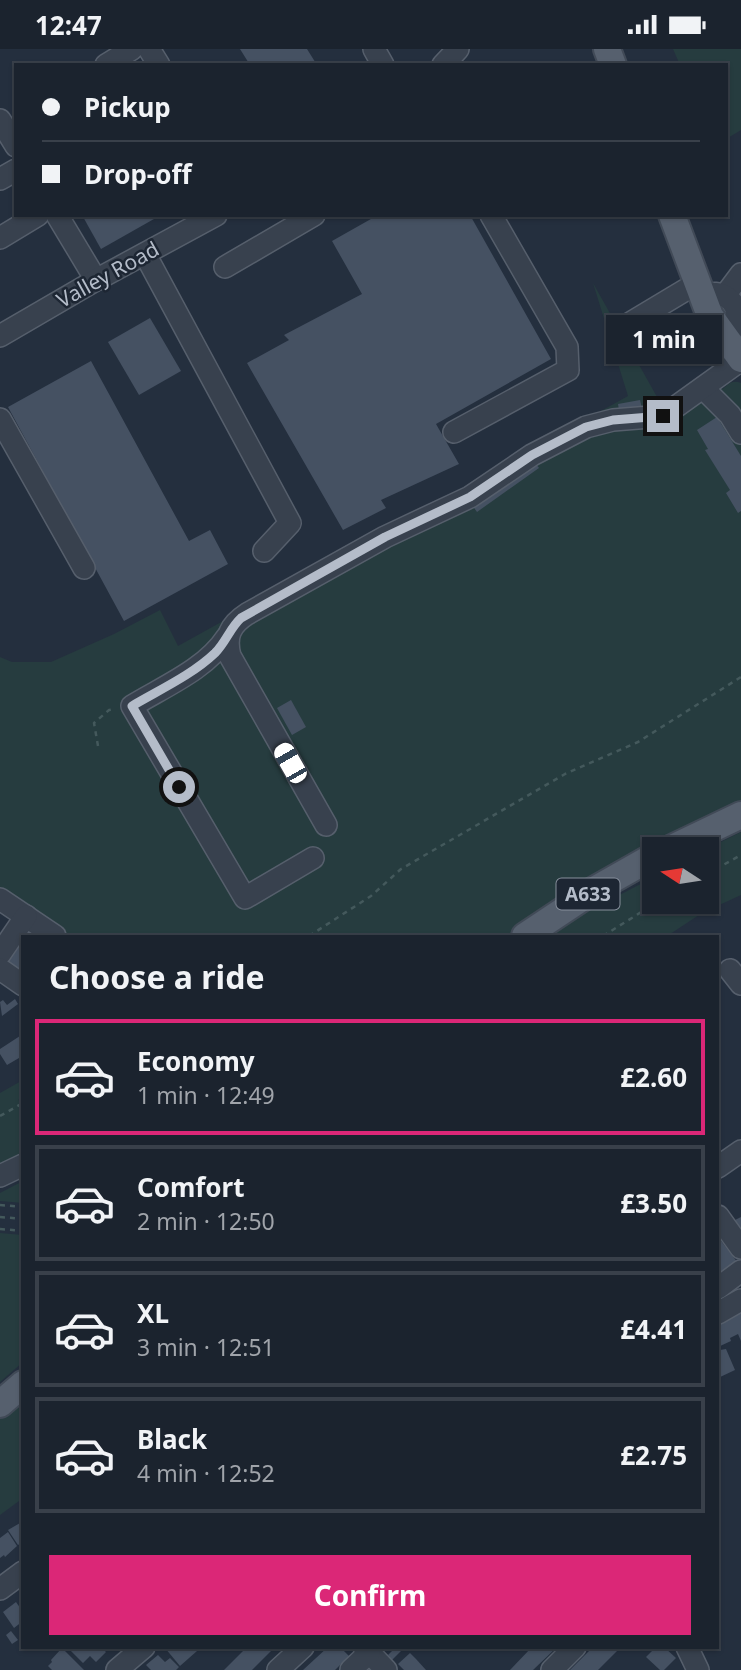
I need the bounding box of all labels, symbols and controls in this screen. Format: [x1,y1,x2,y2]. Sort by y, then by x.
text: 12:47 [35,7,102,43]
text: Pickup [84,89,171,125]
text: Drop-off [84,156,191,192]
street label: Valley Road [51,235,164,314]
callout: 1 min [605,315,721,363]
text: 1 min [632,323,696,355]
route end [647,400,679,432]
car [271,740,310,786]
route start [163,771,195,803]
north arrow [642,837,719,913]
map controls [642,837,719,914]
road number: A633 [556,879,620,909]
text: Choose a ride [49,955,265,998]
text: Economy [137,1043,255,1079]
icon: car [53,1046,116,1109]
text: £2.60 [620,1059,687,1095]
text: 1 min · 12:49 [137,1079,275,1111]
text: Comfort [137,1169,245,1205]
icon: car [53,1172,116,1235]
text: £3.50 [620,1185,687,1221]
text: 2 min · 12:50 [137,1205,275,1237]
text: XL [137,1295,169,1331]
icon: car [53,1298,116,1361]
text: £4.41 [620,1311,687,1347]
text: 3 min · 12:51 [137,1331,275,1363]
text: Black [137,1421,207,1457]
icon: car [53,1424,116,1487]
text: £2.75 [620,1437,687,1473]
text: 4 min · 12:52 [137,1457,275,1489]
button: Confirm [49,1555,691,1635]

